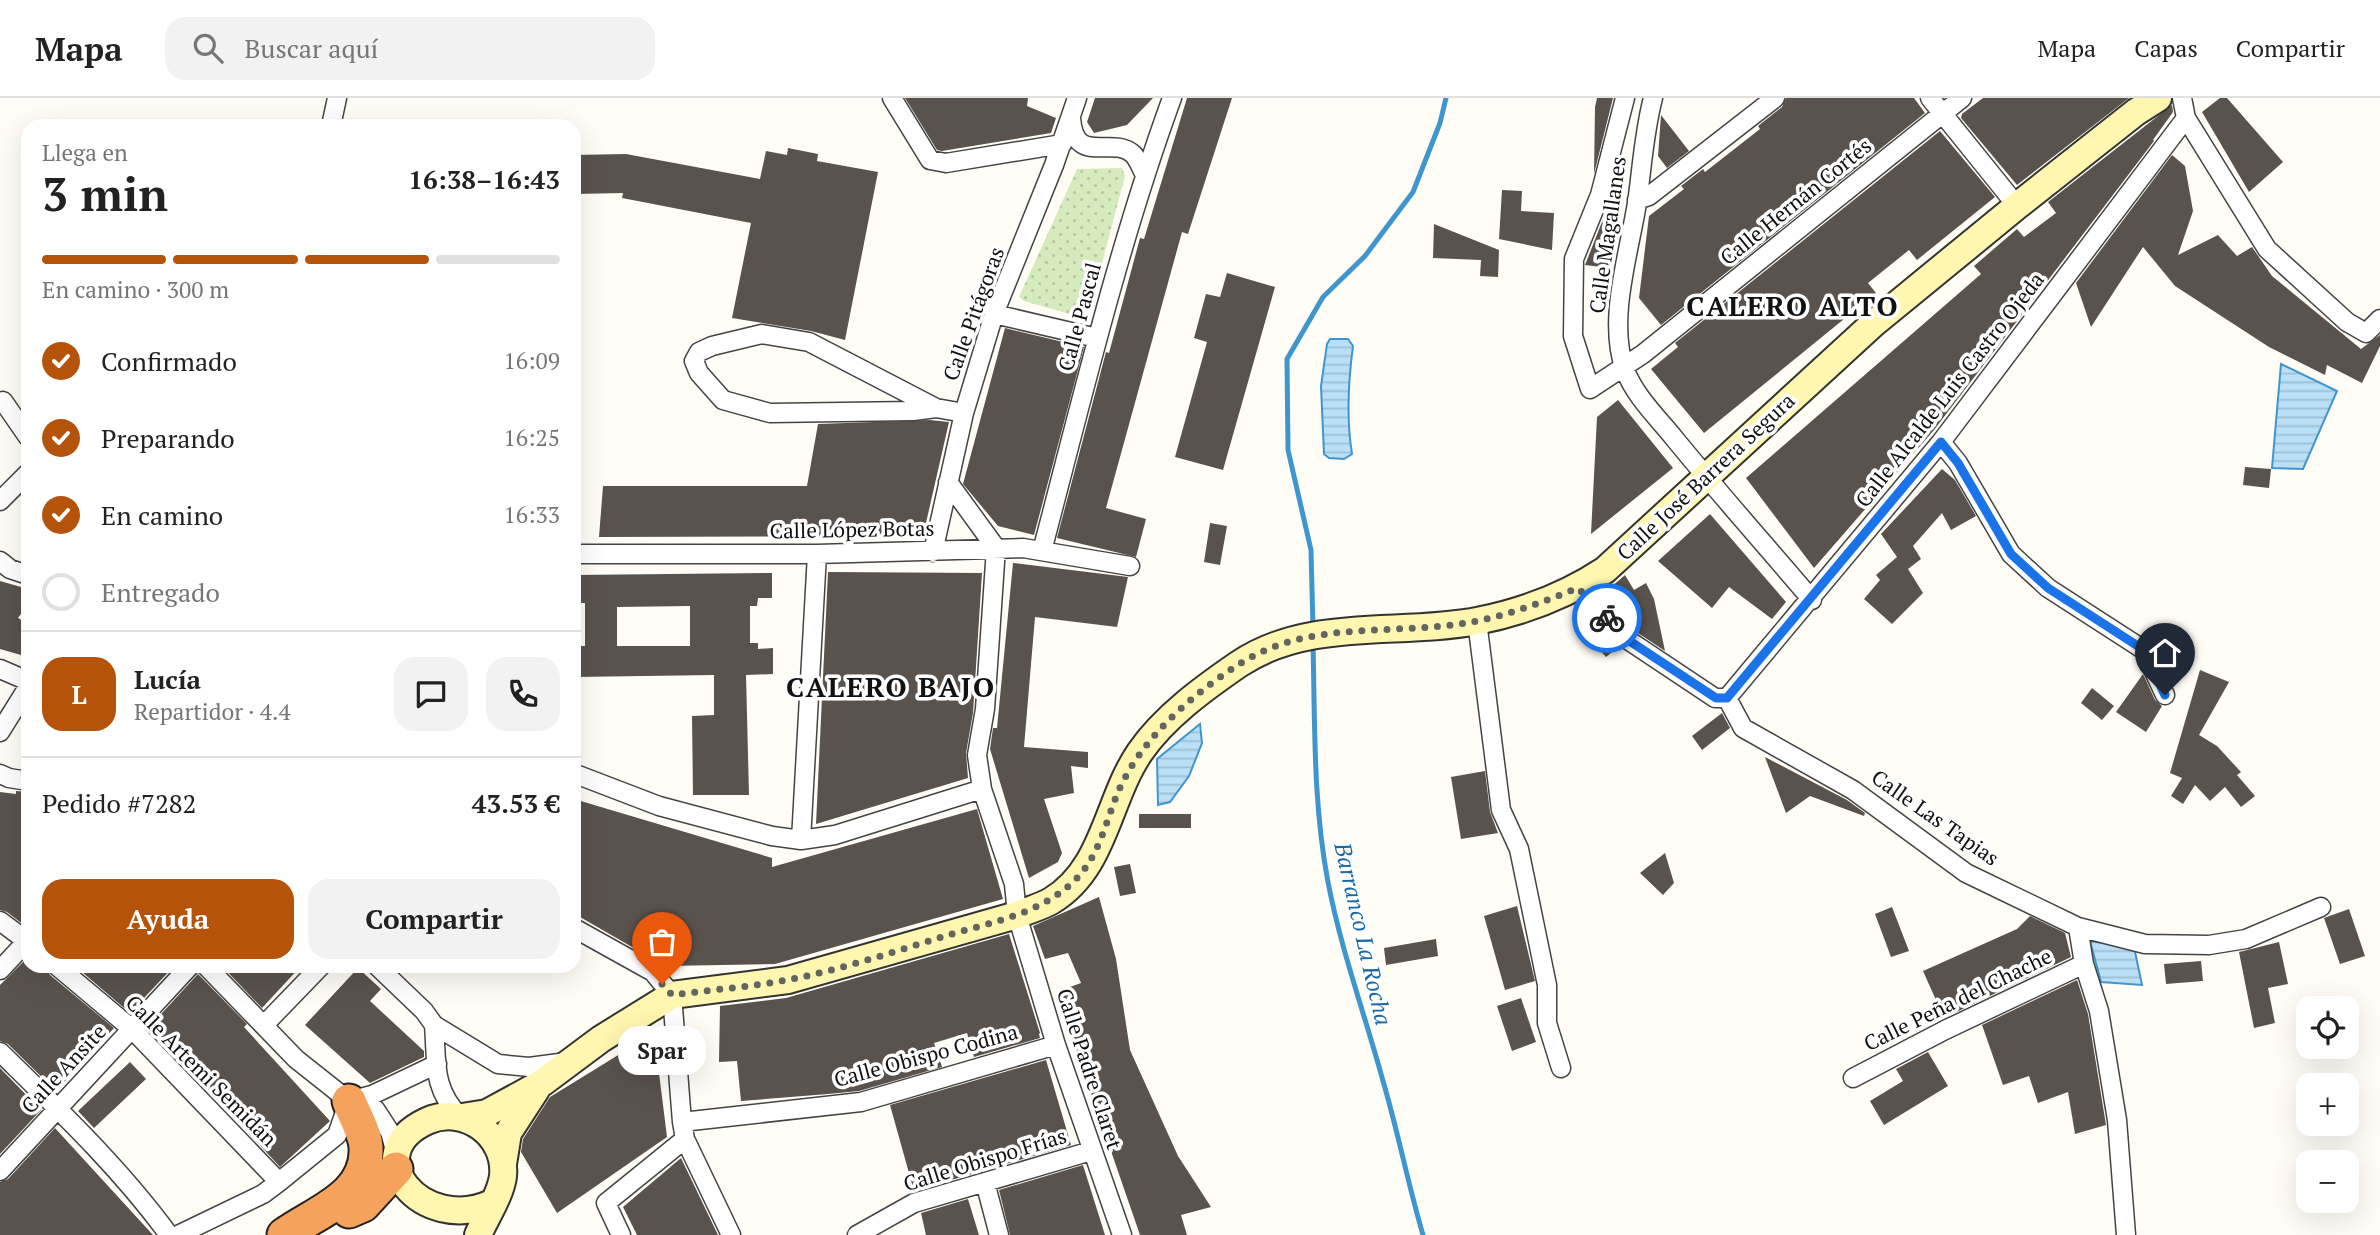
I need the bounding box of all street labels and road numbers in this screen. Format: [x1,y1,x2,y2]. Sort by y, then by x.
street label: Calle Hernán Cortés [1714,131,1877,271]
street label: Calle Magallanes [1582,155,1632,315]
street label: Calle Pitágoras [936,243,1010,384]
street label: Calle Pascal [1051,259,1107,374]
street label: Calle Alcalde Luis Castro Ojeda [1849,266,2050,513]
street label: Calle José Barrera Segura [1610,386,1801,566]
street label: Calle López Botas [769,514,935,544]
street label: Calle Las Tapias [1866,763,2005,872]
street label: Calle Peña del Chache [1859,941,2056,1057]
street label: Calle Padre Claret [1051,985,1129,1153]
street label: Calle Artemi Semidán [120,989,284,1152]
street label: Calle Obispo Codina [831,1017,1021,1093]
street label: Calle Ansite [15,1018,112,1119]
street label: Calle Obispo Frías [900,1121,1070,1197]

